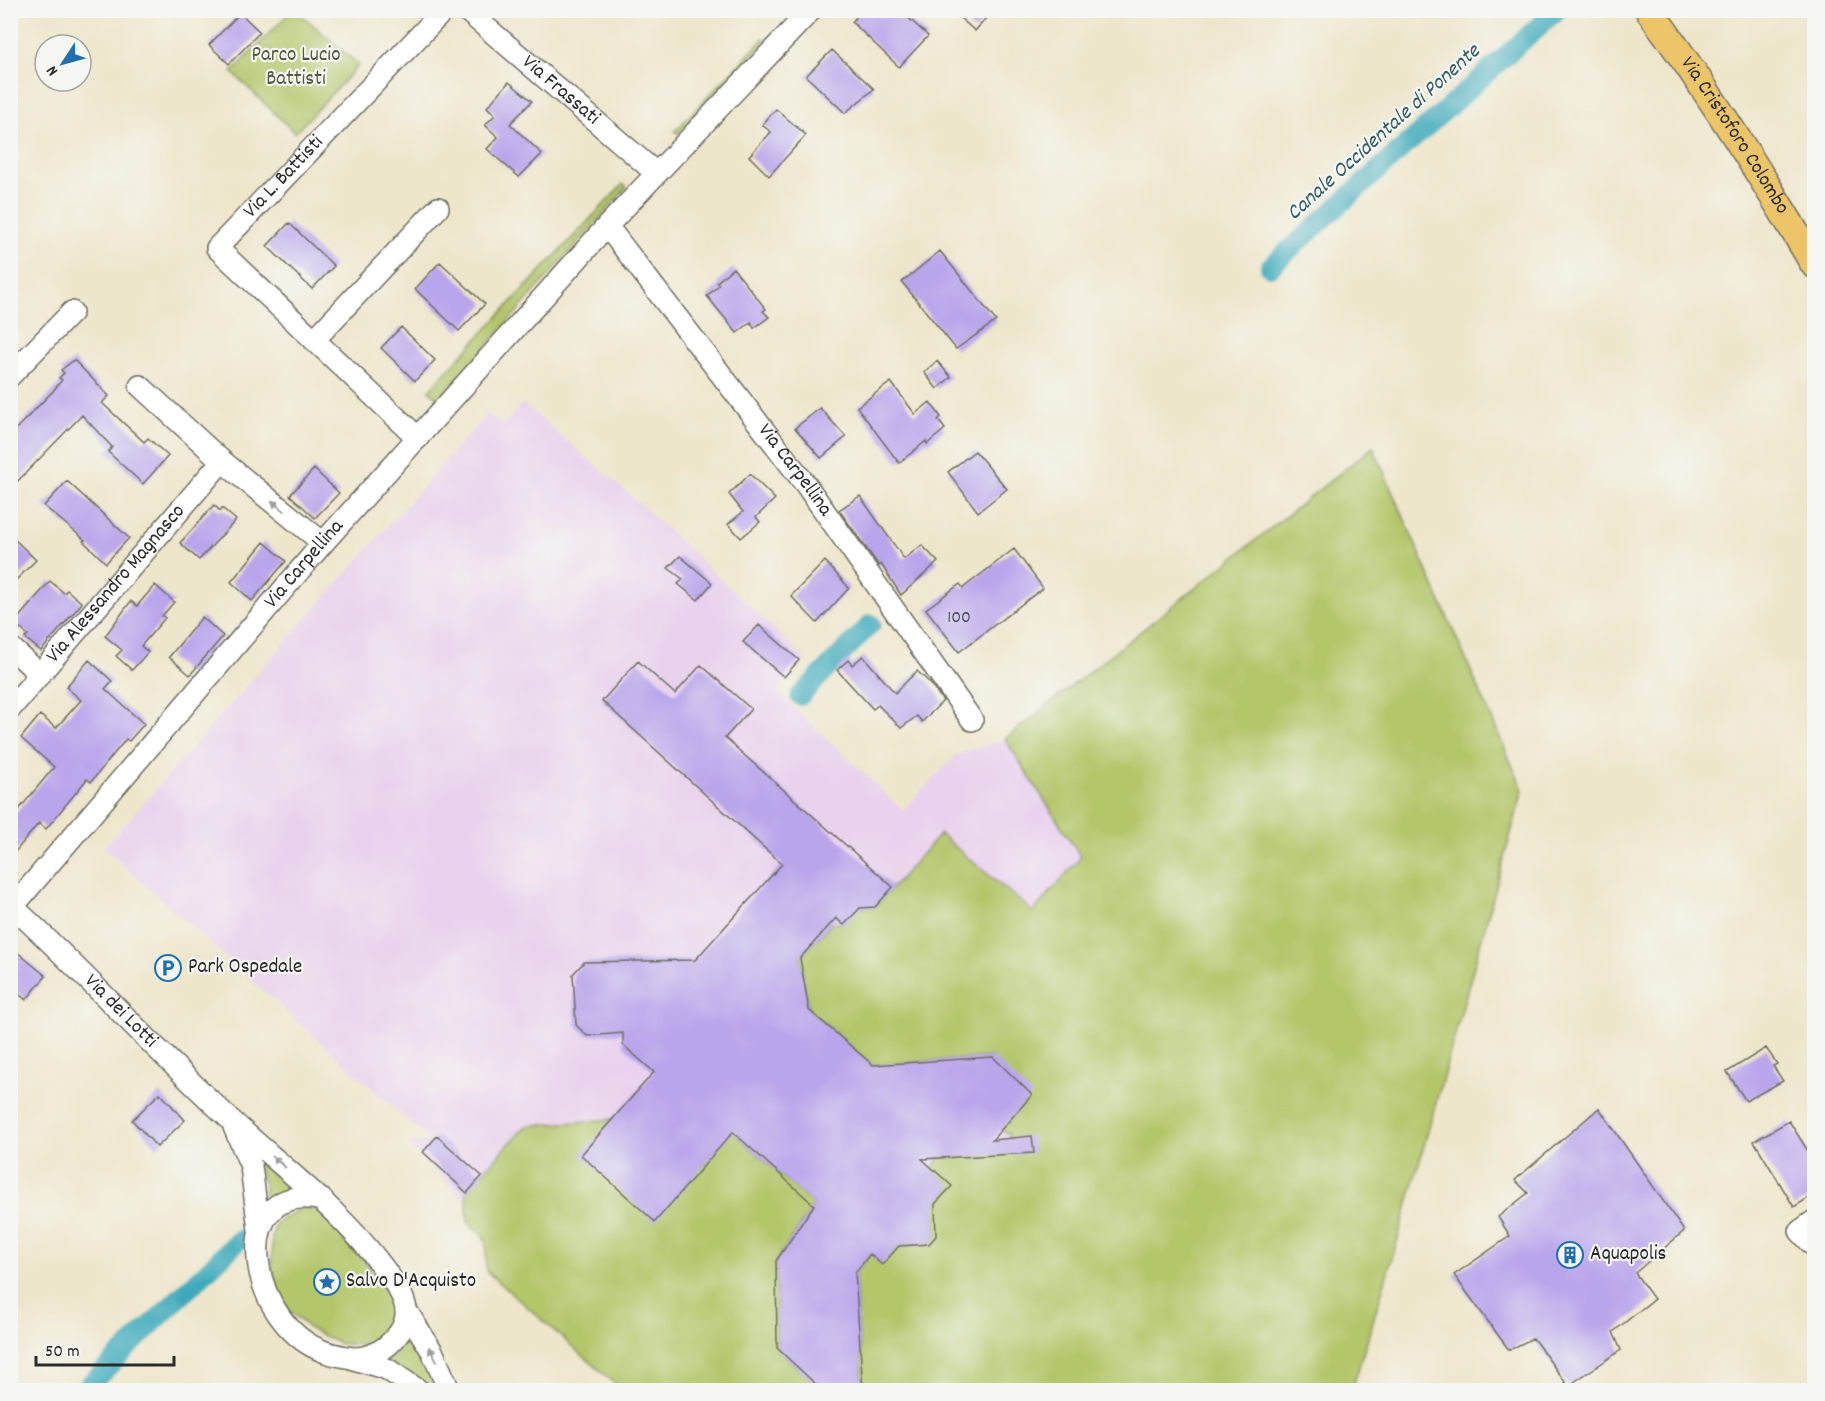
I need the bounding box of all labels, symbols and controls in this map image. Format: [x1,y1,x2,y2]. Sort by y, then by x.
north arrow [33,33,93,93]
water label: Canale Occidentale di Ponente [1280,36,1489,229]
park label: Parco Lucio Battisti [251,41,341,95]
street label: Via Frassati [514,48,606,133]
street label: Via Cristoforo Colombo [1672,51,1796,220]
text: N [41,60,65,80]
street label: Via L. Battisti [237,129,331,226]
street label: Via Carpellina [750,418,840,524]
street label: Via Alessandro Magnasco [40,498,193,670]
one-way arrow [270,499,286,512]
street label: Via Carpellina [258,513,352,616]
house number: 100 [947,606,971,631]
parking icon: Park Ospedale [153,953,183,983]
place label: Park Ospedale [188,953,302,983]
street label: Via dei Lotti [76,968,164,1056]
one-way arrow [272,1156,287,1169]
building icon: Aquapolis [1555,1240,1585,1270]
place label: Aquapolis [1590,1240,1666,1270]
place icon: Salvo D'Acquisto [312,1267,342,1297]
place label: Salvo D'Acquisto [346,1267,476,1297]
scale bar [36,1329,174,1367]
text: 50 m [45,1340,80,1365]
one-way arrow [428,1345,437,1362]

